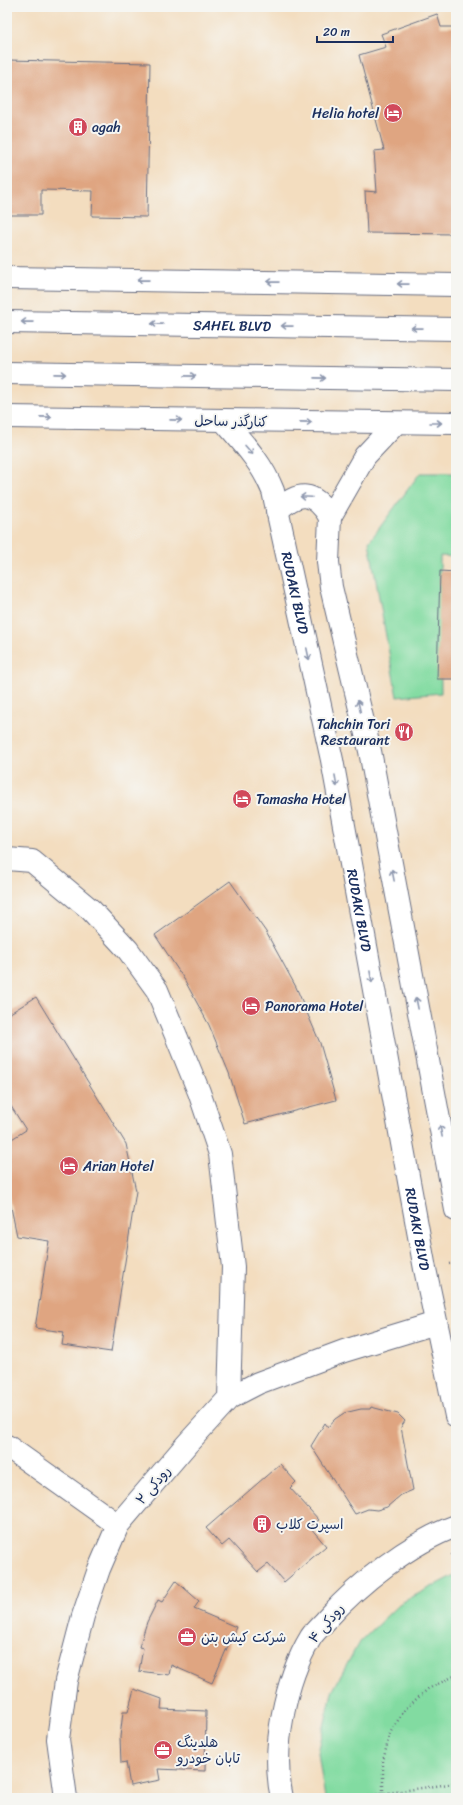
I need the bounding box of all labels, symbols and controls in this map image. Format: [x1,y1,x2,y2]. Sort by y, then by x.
scale bar [317,18,393,44]
text: 20 m [323,21,350,43]
place label: Helia hotel [312,101,380,126]
hotel icon: Helia hotel [382,102,404,124]
place label: agah [92,115,120,140]
building icon: agah [67,116,89,138]
one-way arrow [137,276,150,284]
one-way arrow [267,278,280,286]
one-way arrow [397,280,410,288]
street label: SAHEL BLVD [193,313,272,339]
one-way arrow [21,318,34,326]
one-way arrow [151,320,164,328]
one-way arrow [281,322,294,330]
one-way arrow [411,324,424,332]
one-way arrow [53,370,66,378]
one-way arrow [183,372,196,380]
one-way arrow [313,374,326,382]
street label: کنارگذر ساحل [194,408,268,435]
one-way arrow [39,413,52,421]
one-way arrow [169,416,182,423]
one-way arrow [299,418,312,426]
one-way arrow [429,419,442,427]
one-way arrow [245,445,254,455]
one-way arrow [300,493,313,501]
street label: RUDAKI BLVD [274,549,316,637]
one-way arrow [305,647,313,660]
one-way arrow [355,700,363,713]
place label: Tahchin Tori Restaurant [317,712,391,753]
restaurant icon: Tahchin Tori Restaurant [393,721,415,743]
one-way arrow [332,774,340,787]
place label: Tamasha Hotel [256,787,347,812]
hotel icon: Tamasha Hotel [231,788,253,810]
street label: RUDAKI BLVD [339,867,379,954]
one-way arrow [389,869,397,882]
one-way arrow [368,971,376,984]
place label: Panorama Hotel [265,994,364,1019]
hotel icon: Panorama Hotel [240,995,262,1017]
one-way arrow [413,997,421,1010]
one-way arrow [437,1124,445,1137]
place label: Arian Hotel [82,1154,155,1179]
hotel icon: Arian Hotel [58,1155,80,1177]
street label: RUDAKI BLVD [397,1186,437,1273]
street label: رودکی ۲ [129,1460,178,1511]
place label: اسپرت کلاب [276,1512,343,1537]
building icon: اسپرت کلاب [251,1513,273,1535]
street label: رودکی ۴ [302,1598,351,1649]
place label: شرکت کیش بتن [201,1625,286,1650]
office icon: شرکت کیش بتن [176,1626,198,1648]
place label: هلدینگ تابان خودرو [176,1730,241,1771]
office icon: هلدینگ تابان خودرو [152,1739,174,1761]

